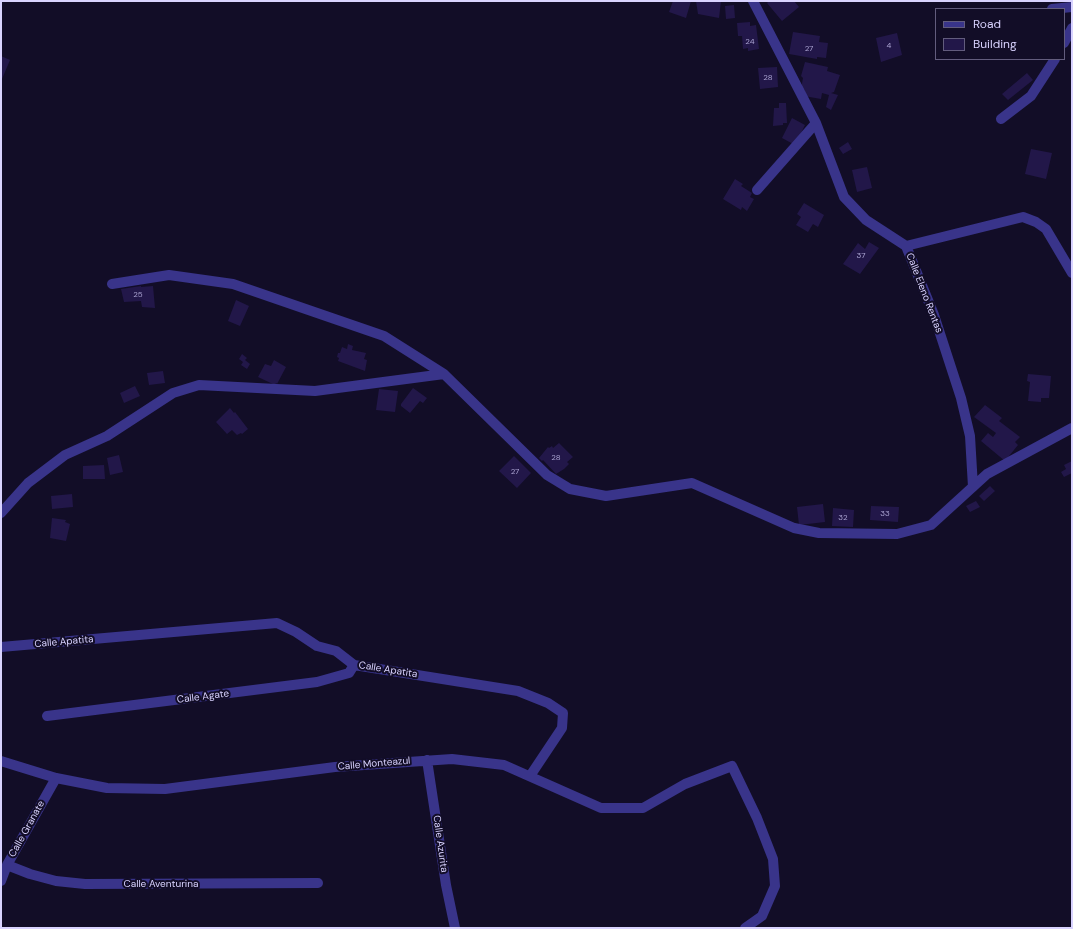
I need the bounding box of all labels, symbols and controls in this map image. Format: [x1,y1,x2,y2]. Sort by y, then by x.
legend [935,8,1065,60]
text: Road [973,16,1001,32]
text: Building [973,36,1017,52]
house number: 24 [745,37,755,47]
house number: 4 [887,41,891,51]
house number: 27 [805,44,813,54]
house number: 28 [763,73,773,83]
house number: 37 [857,251,865,261]
street label: Calle Eleno Rentas [903,251,945,335]
house number: 25 [133,290,143,300]
house number: 28 [551,453,561,463]
house number: 27 [511,467,519,477]
house number: 33 [880,509,890,519]
house number: 32 [838,513,848,523]
street label: Calle Apatita [34,633,94,651]
street label: Calle Apatita [358,659,418,681]
street label: Calle Agate [176,688,230,706]
street label: Calle Monteazul [337,755,411,773]
street label: Calle Granate [7,799,47,859]
street label: Calle Azurita [430,815,450,873]
street label: Calle Aventurina [124,878,198,890]

